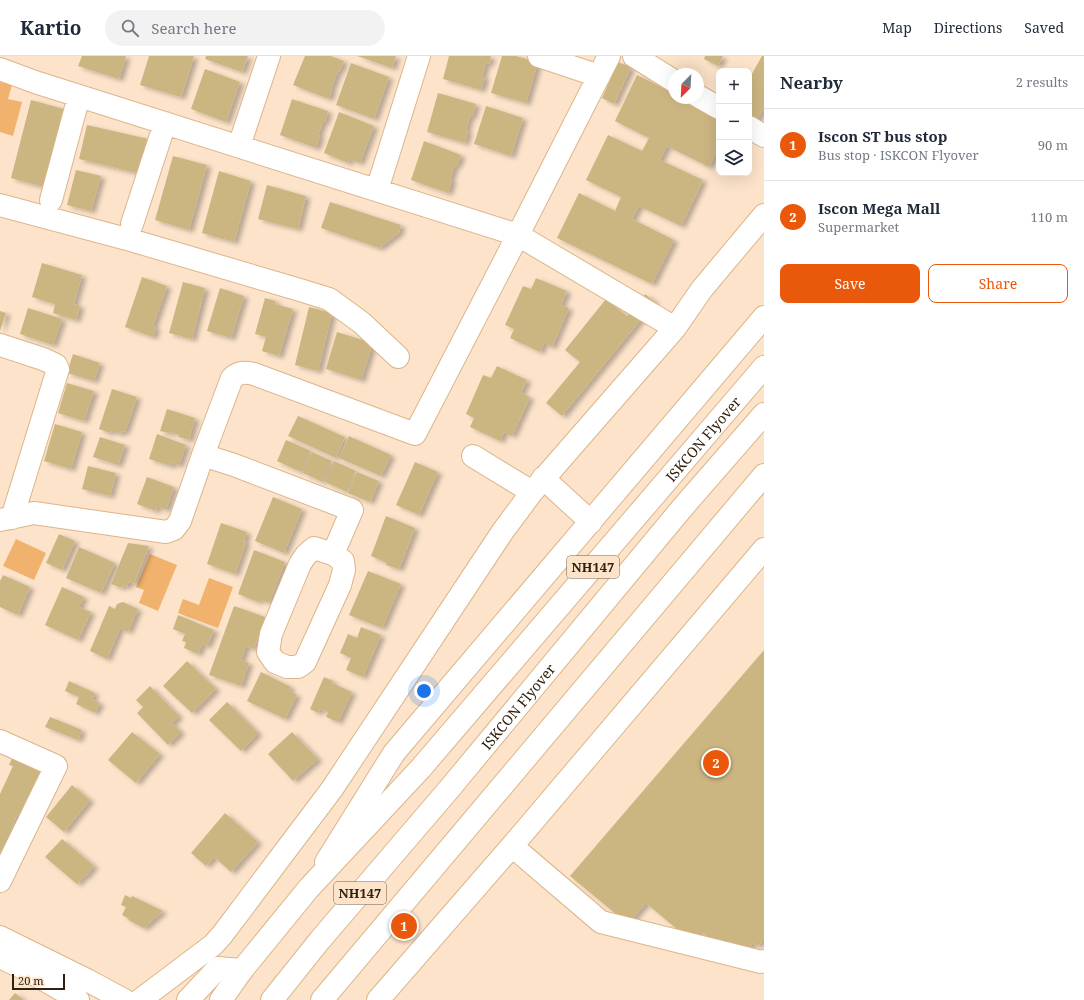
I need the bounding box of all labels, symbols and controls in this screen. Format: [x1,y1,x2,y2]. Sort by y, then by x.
search box [105,10,385,46]
text: Kartio [20,15,81,41]
icon: search [119,17,141,39]
text: Search here [151,18,236,38]
text: Map [882,18,912,37]
text: Directions [934,18,1002,37]
text: Saved [1024,18,1064,37]
north arrow [668,68,704,104]
map controls [716,68,752,176]
button: + [716,68,752,104]
text: Nearby [780,71,843,94]
text: 2 results [1016,73,1068,91]
button: − [716,104,752,140]
text: Iscon ST bus stop [818,126,947,146]
text: 1 [789,136,797,154]
text: 90 m [1038,136,1068,154]
button: layers [716,140,752,176]
text: Bus stop · ISKCON Flyover [818,146,979,164]
text: Iscon Mega Mall [818,198,940,218]
text: 2 [789,208,797,226]
text: 110 m [1031,208,1068,226]
text: Supermarket [818,218,899,236]
button: Save [780,264,920,303]
button: Share [928,264,1068,303]
street label: ISKCON Flyover [661,392,745,485]
road number: NH147 [567,556,619,578]
street label: ISKCON Flyover [476,659,559,753]
your location [414,681,434,701]
pin: 2 [703,748,729,778]
road number: NH147 [334,882,386,904]
pin: 1 [391,911,417,941]
scale bar [12,972,65,991]
text: 20 m [18,973,44,988]

